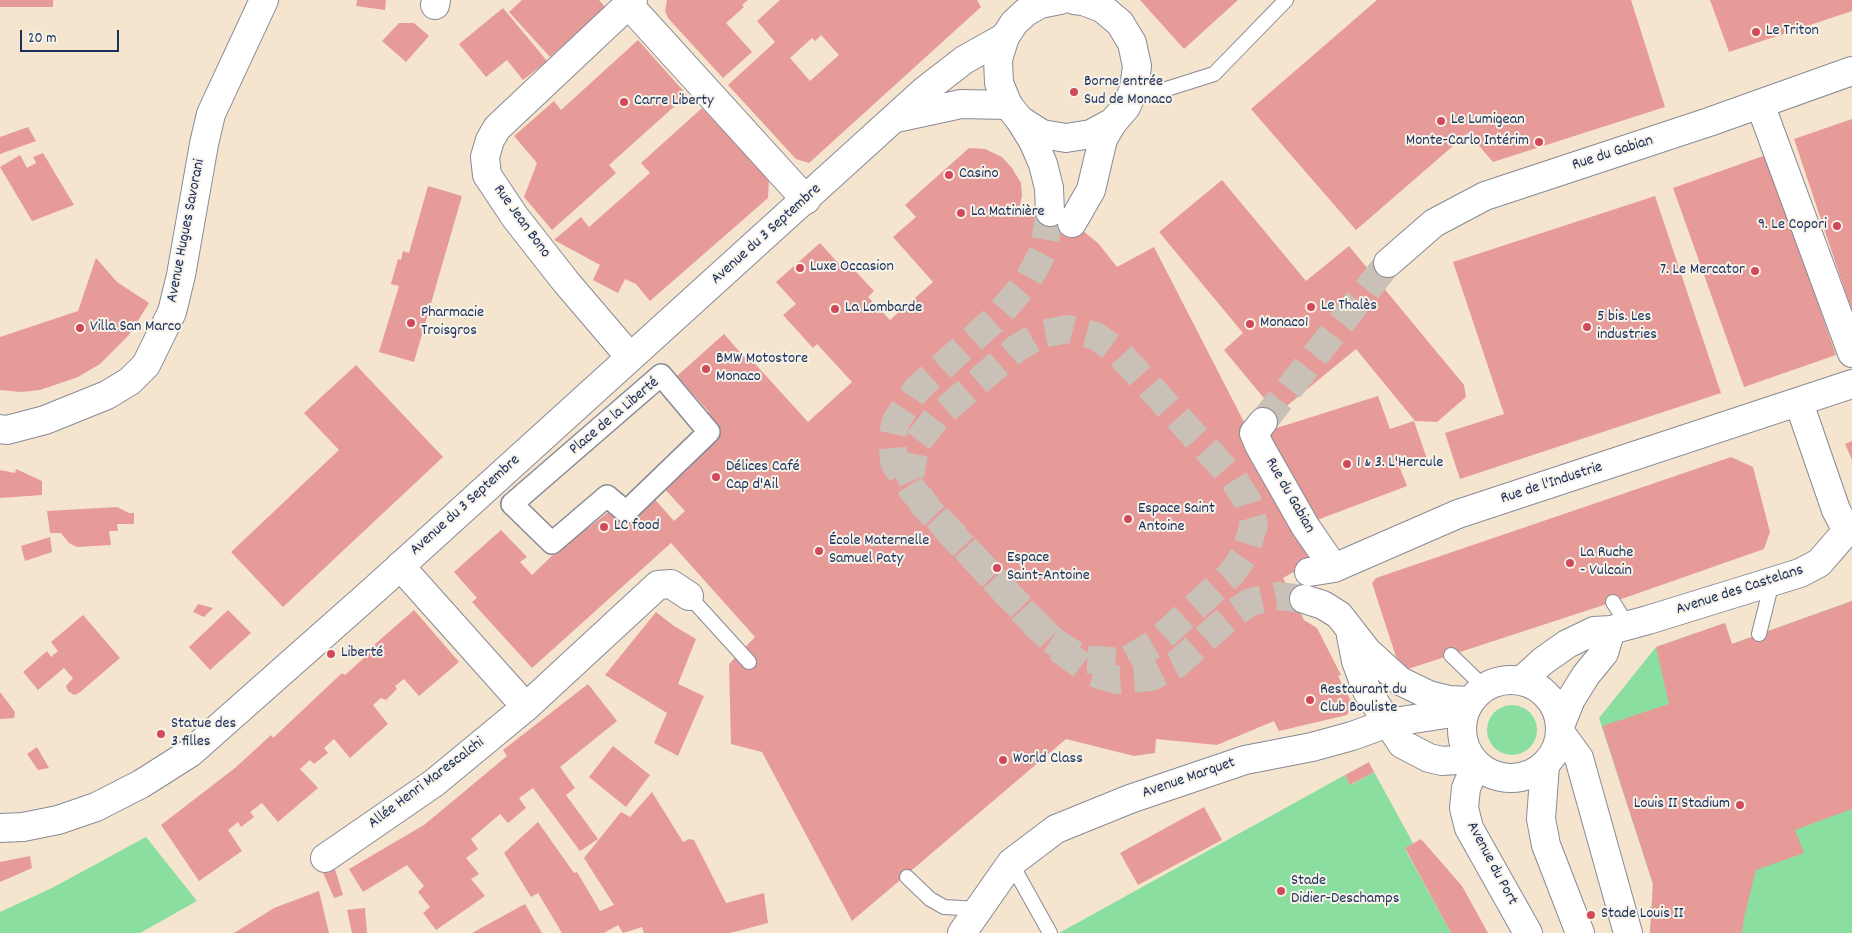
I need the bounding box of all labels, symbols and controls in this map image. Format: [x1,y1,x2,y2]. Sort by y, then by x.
scale bar [22,20,121,52]
place label: Le Triton [1766,22,1819,42]
marker: Le Triton [1750,26,1762,38]
text: 20 m [28,28,56,50]
place label: Borne entrée Sud de Monaco [1084,73,1172,111]
marker: Borne entrée Sud de Monaco [1068,86,1080,98]
place label: Carre Liberty [634,92,714,112]
marker: Carre Liberty [618,96,630,108]
place label: Le Lumigean [1451,111,1525,131]
marker: Le Lumigean [1435,115,1447,127]
place label: Monte-Carlo Intérim [1406,132,1529,152]
street label: Rue du Gabian [1570,132,1656,176]
marker: Monte-Carlo Intérim [1533,136,1545,148]
street label: Avenue Hugues Savorani [164,158,210,304]
place label: Casino [959,165,999,185]
marker: Casino [943,169,955,181]
street label: Avenue du 3 Septembre [708,180,826,290]
street label: Rue Jean Bono [488,182,554,262]
place label: La Matinière [971,203,1045,223]
marker: La Matinière [955,207,967,219]
place label: 9. Le Copori [1758,216,1827,236]
marker: 9. Le Copori [1831,220,1843,232]
place label: Luxe Occasion [810,258,894,278]
place label: 7. Le Mercator [1660,261,1745,281]
marker: Luxe Occasion [794,262,806,274]
marker: 7. Le Mercator [1749,265,1761,277]
place label: Le Thalès [1321,297,1377,317]
place label: La Lombarde [845,299,922,319]
marker: Le Thalès [1305,301,1317,313]
marker: La Lombarde [829,303,841,315]
place label: Pharmacie Troisgros [421,304,484,342]
place label: 5 bis. Les industries [1597,308,1657,346]
place label: Monaco1 [1260,314,1308,334]
marker: Pharmacie Troisgros [405,317,417,329]
place label: Villa San Marco [90,318,181,338]
marker: Monaco1 [1244,318,1256,330]
marker: 5 bis. Les industries [1581,321,1593,333]
marker: Villa San Marco [74,322,86,334]
place label: BMW Motostore Monaco [716,350,808,388]
marker: BMW Motostore Monaco [700,363,712,375]
street label: Place de la Liberté [566,374,664,460]
street label: Avenue du 3 Septembre [407,451,525,561]
place label: 1 & 3. L'Hercule [1357,454,1443,474]
street label: Rue du Gabian [1260,455,1318,537]
place label: Délices Café Cap d'Ail [726,458,800,496]
marker: 1 & 3. L'Hercule [1341,458,1353,470]
street label: Rue de l'Industrie [1499,459,1605,509]
marker: Délices Café Cap d'Ail [710,471,722,483]
place label: Espace Saint Antoine [1138,500,1215,538]
marker: Espace Saint Antoine [1122,513,1134,525]
place label: LC food [614,517,659,537]
marker: LC food [598,521,610,533]
place label: École Maternelle Samuel Paty [829,532,929,570]
place label: La Ruche - Vulcain [1580,544,1633,582]
marker: École Maternelle Samuel Paty [813,545,825,557]
place label: Espace Saint-Antoine [1007,549,1090,587]
marker: La Ruche - Vulcain [1564,557,1576,569]
street label: Avenue des Castelans [1674,561,1806,621]
marker: Espace Saint-Antoine [991,562,1003,574]
place label: Liberté [341,644,383,664]
marker: Liberté [325,648,337,660]
place label: Restaurant du Club Bouliste [1320,681,1407,719]
marker: Restaurant du Club Bouliste [1304,694,1316,706]
place label: Statue des 3 filles [171,715,236,753]
marker: Statue des 3 filles [155,728,167,740]
street label: Allée Henri Marescalchi [365,734,489,834]
place label: World Class [1013,750,1083,770]
marker: World Class [997,754,1009,766]
street label: Avenue Marquet [1140,754,1238,804]
place label: Louis II Stadium [1634,795,1730,815]
marker: Louis II Stadium [1734,799,1746,811]
street label: Avenue du Port [1461,819,1521,909]
place label: Stade Didier-Deschamps [1291,872,1399,910]
marker: Stade Didier-Deschamps [1275,885,1287,897]
place label: Stade Louis II [1601,905,1683,925]
marker: Stade Louis II [1585,909,1597,921]

